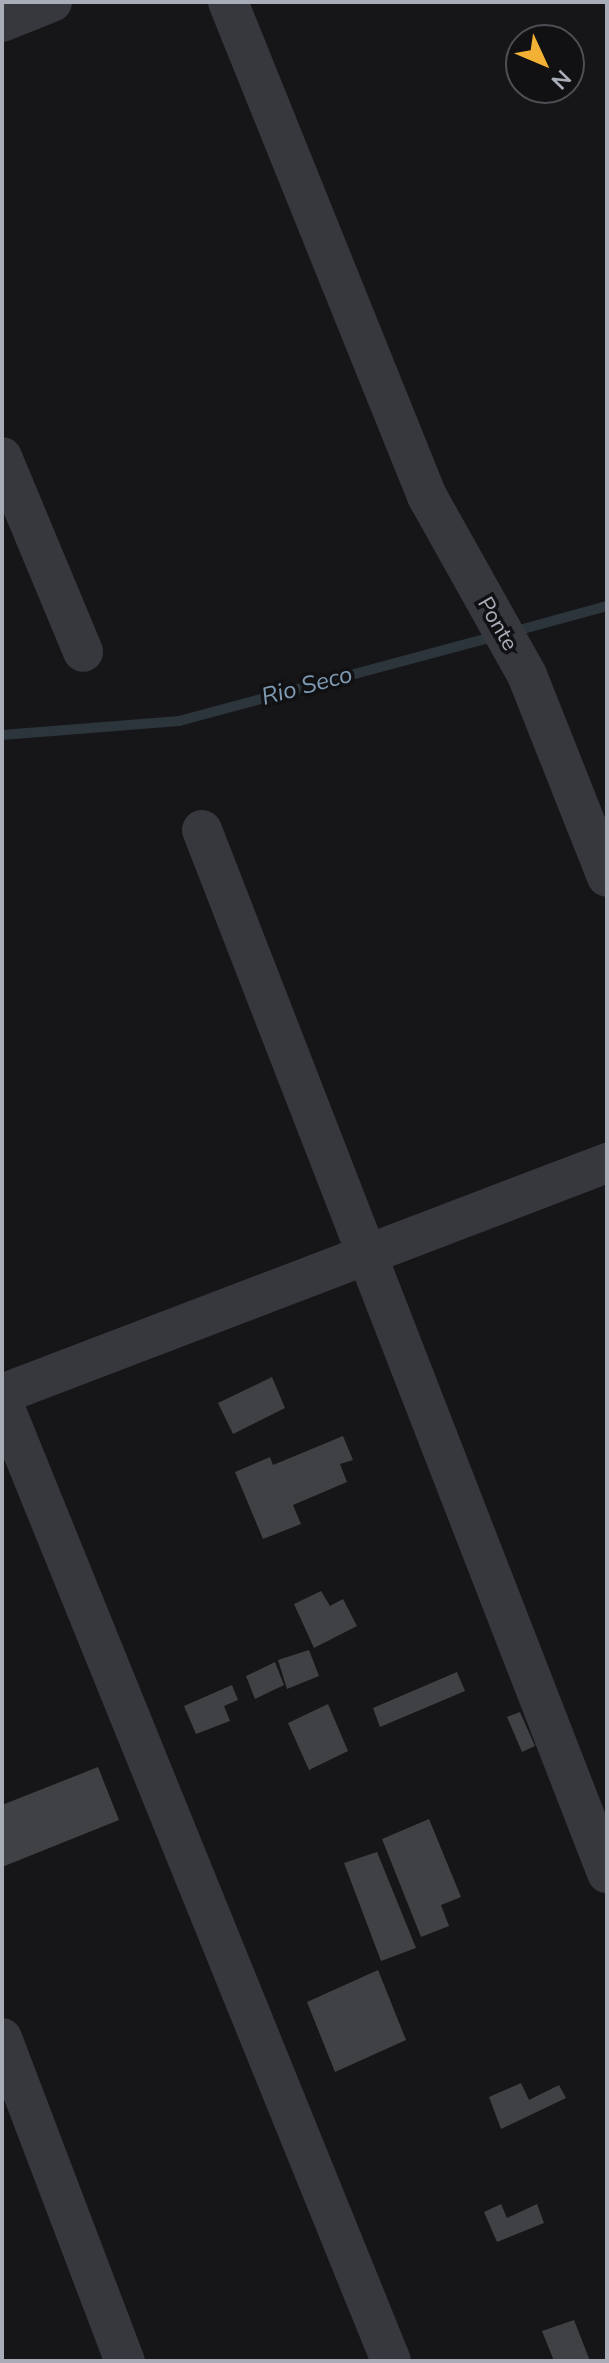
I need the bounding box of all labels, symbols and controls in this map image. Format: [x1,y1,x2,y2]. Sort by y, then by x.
north arrow [505,24,585,104]
text: N [544,63,577,96]
street label: Ponte [471,593,523,655]
water label: Rio Seco [258,660,356,712]

